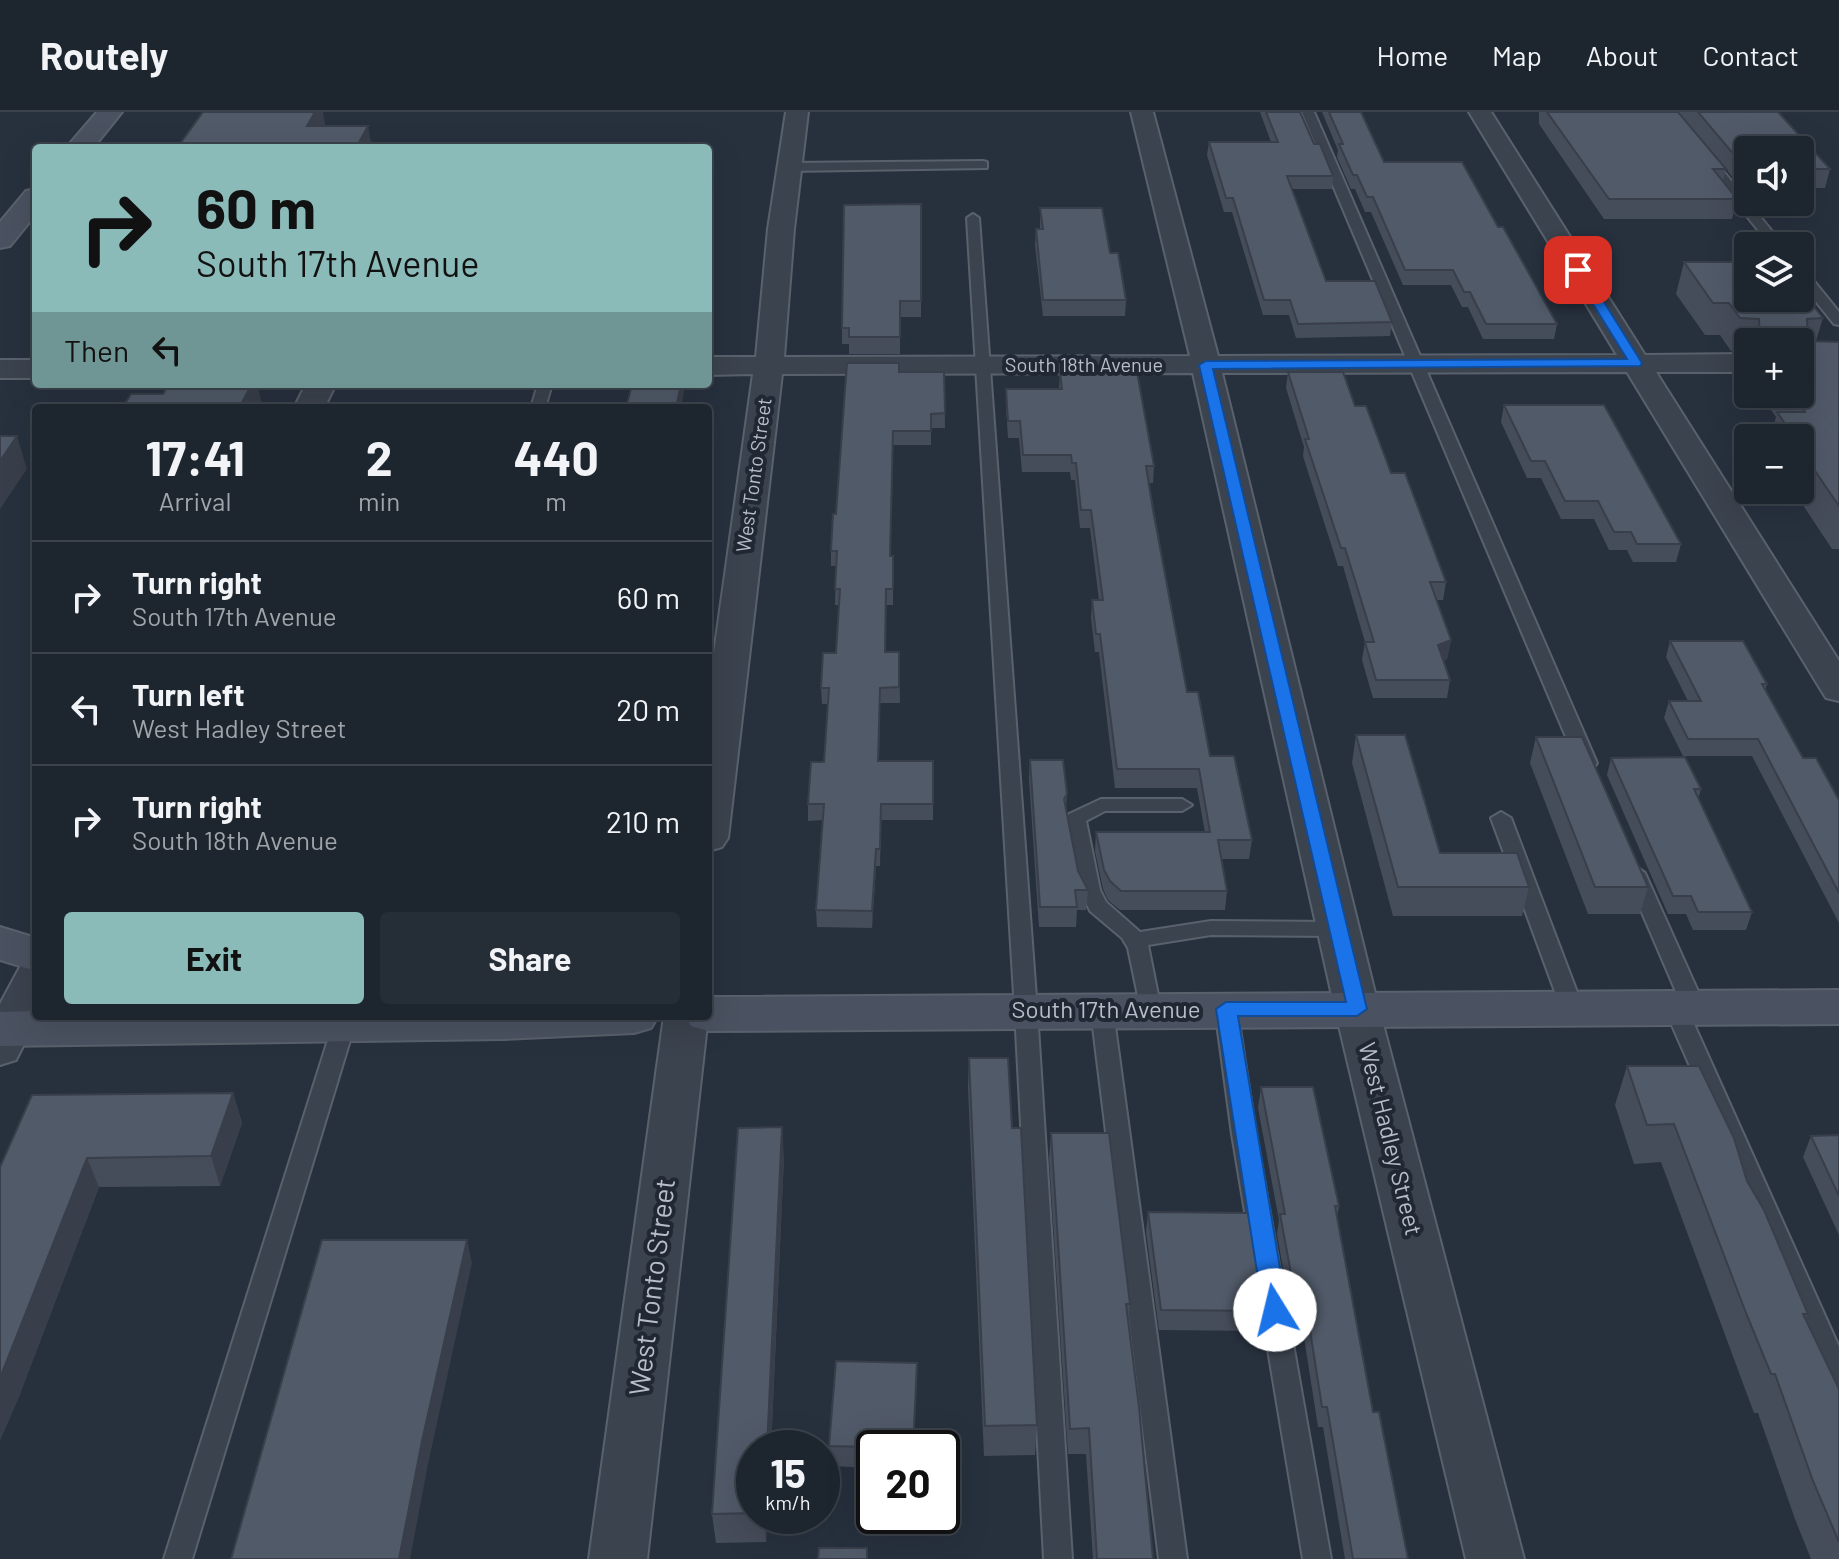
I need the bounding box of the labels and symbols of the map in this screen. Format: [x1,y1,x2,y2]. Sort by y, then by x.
pin [1544,236,1612,304]
street label: South 18th Avenue [1005,352,1163,376]
street label: West Tonto Street [730,396,776,554]
street label: South 17th Avenue [1012,994,1200,1023]
street label: West Hadley Street [1353,1039,1429,1238]
street label: West Tonto Street [621,1176,681,1397]
position arrow [1233,1268,1317,1352]
speed limit sign: 20 [856,1430,960,1534]

